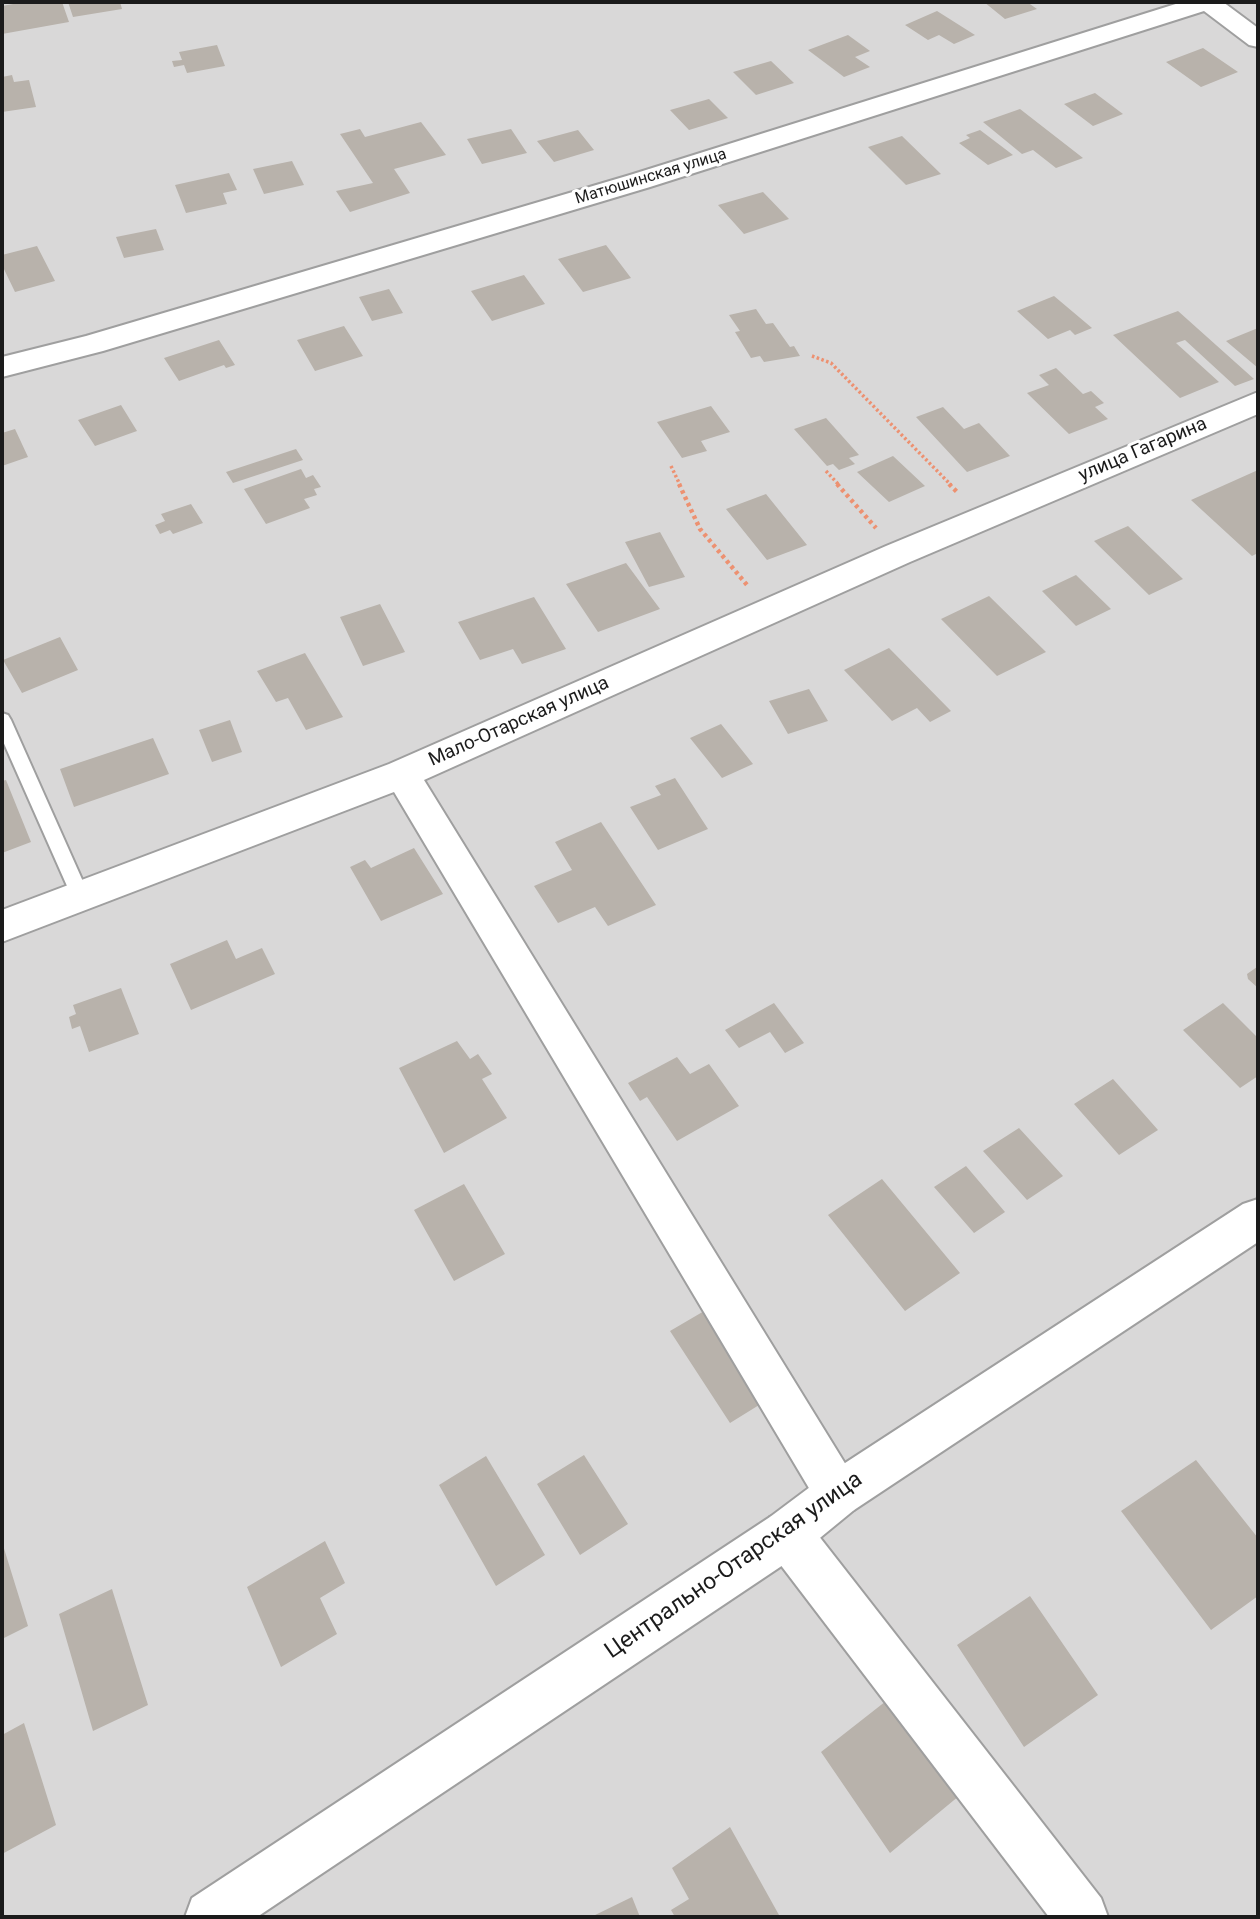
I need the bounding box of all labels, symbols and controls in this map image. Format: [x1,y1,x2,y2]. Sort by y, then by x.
street label: Матюшинская улица [573,145,729,209]
street label: улица Гагарина [1075,413,1211,487]
street label: Мало-Отарская улица [425,672,613,772]
street label: Центрально-Отарская улица [600,1466,868,1666]

